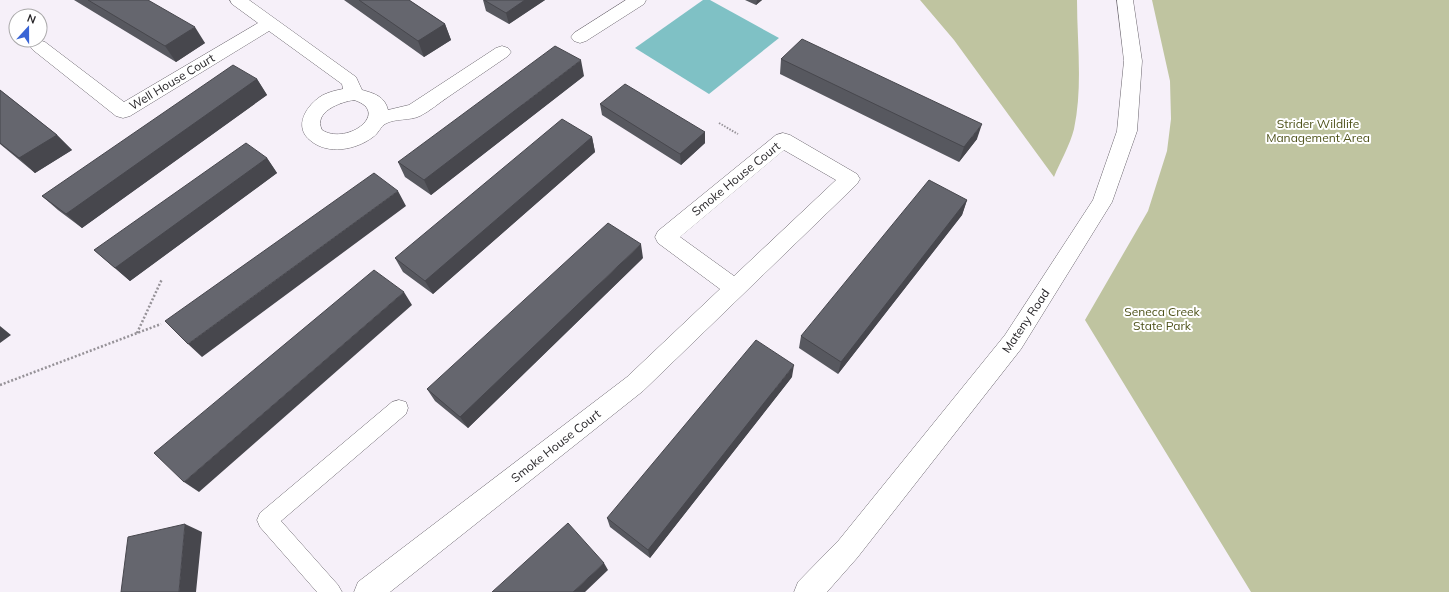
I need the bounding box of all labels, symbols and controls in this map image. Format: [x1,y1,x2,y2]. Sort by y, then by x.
north arrow [8,8,48,48]
text: N [25,11,38,27]
street label: Well House Court [126,50,217,113]
park label: Strider Wildlife Management Area [1266,116,1370,145]
street label: Smoke House Court [688,138,783,219]
street label: Mateny Road [999,286,1053,356]
park label: Seneca Creek State Park [1124,304,1201,333]
street label: Smoke House Court [508,406,603,485]

